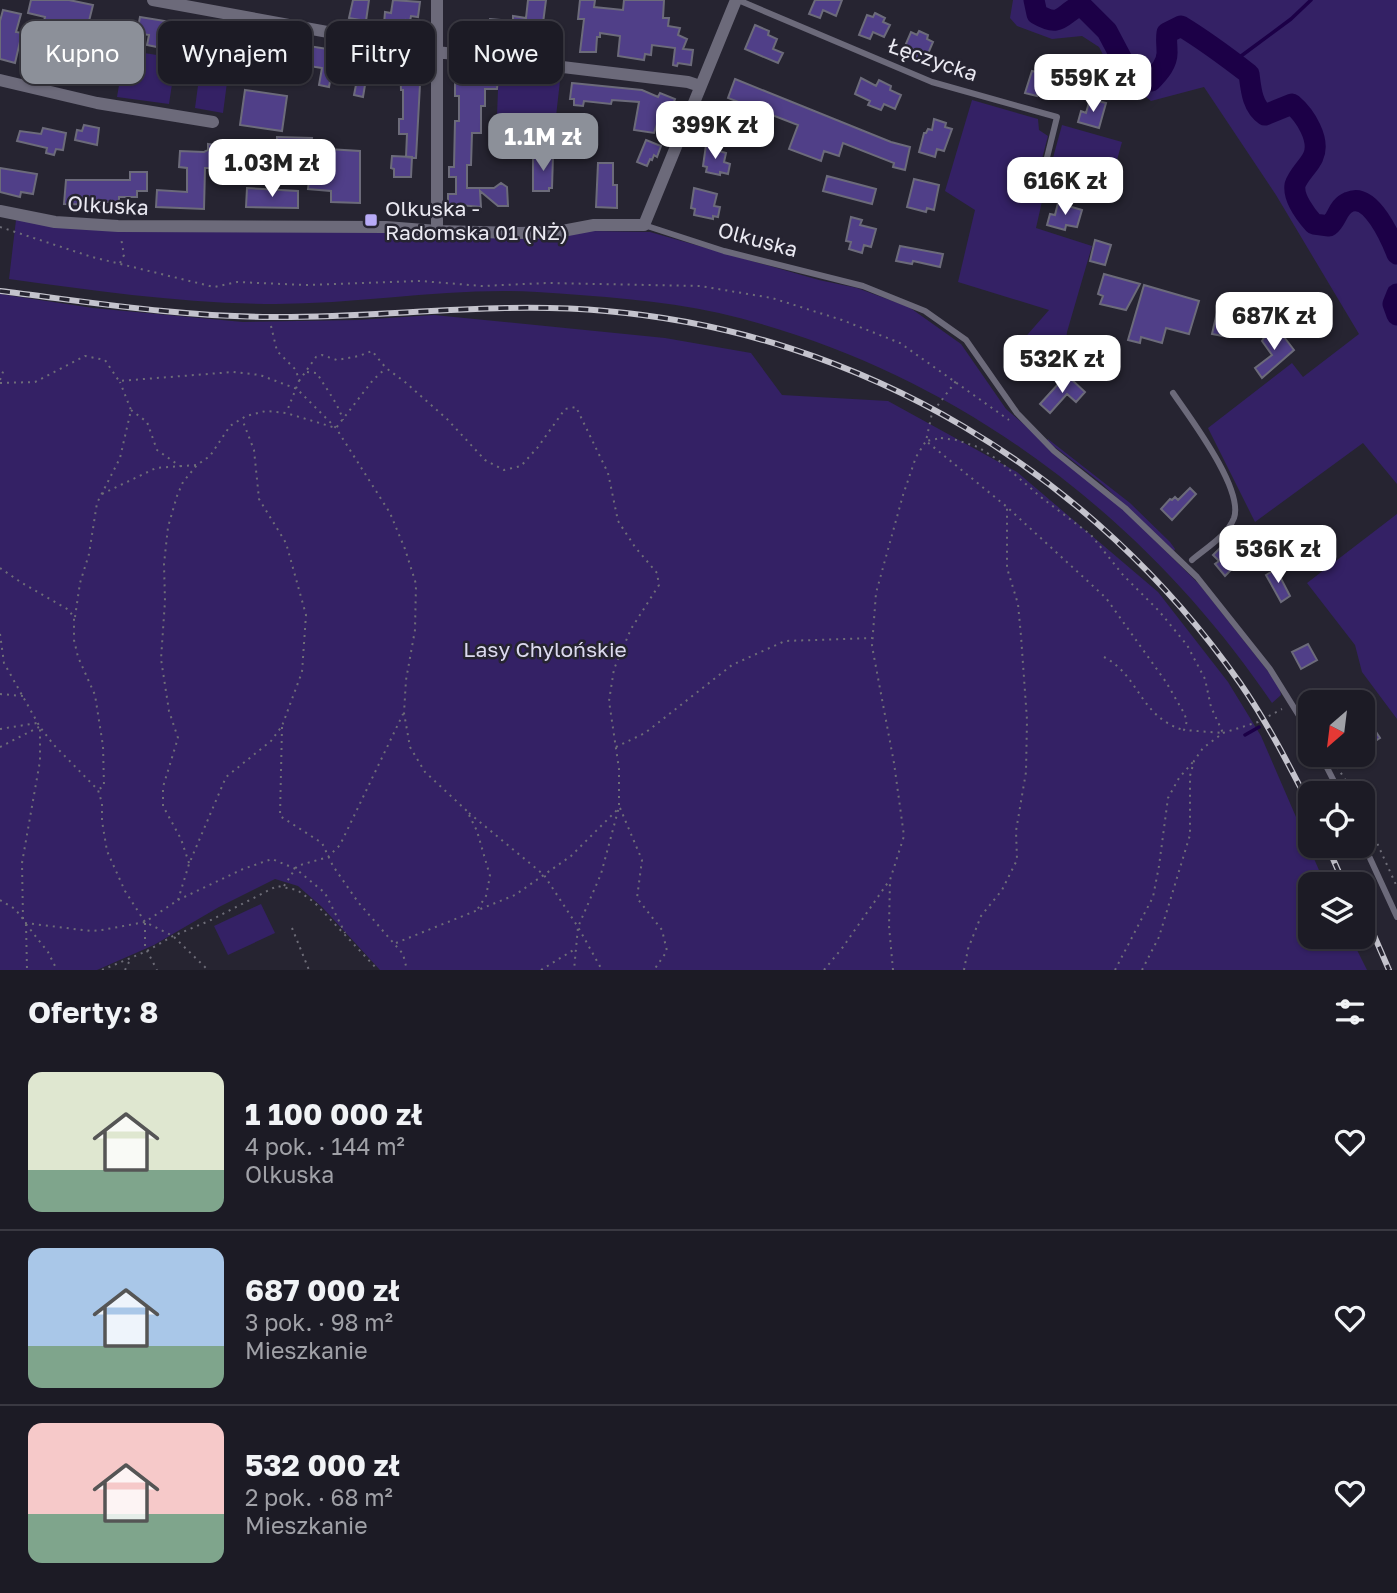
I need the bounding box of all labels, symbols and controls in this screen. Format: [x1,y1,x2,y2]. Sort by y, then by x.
chip: Kupno [21,21,144,84]
chip: Wynajem [158,21,312,84]
chip: Filtry [326,21,435,84]
chip: Nowe [449,21,563,84]
street label: Łęczycka [885,32,981,86]
pin: 559K zł [1028,54,1158,114]
text: 559K zł [1050,63,1136,91]
pin: 399K zł [650,102,780,161]
text: 399K zł [672,110,758,138]
pin: 1.1M zł [478,114,608,173]
text: 1.1M zł [504,122,582,150]
pin: 1.03M zł [200,140,344,199]
text: 1.03M zł [225,148,319,176]
pin: 616K zł [1000,158,1130,217]
text: 616K zł [1023,166,1107,194]
street label: Olkuska [67,190,149,220]
place label: Olkuska - Radomska 01 (NŻ) [385,195,568,245]
marker: Olkuska - Radomska 01 (NŻ) [363,212,379,228]
street label: Olkuska [715,216,801,262]
pin: 687K zł [1209,292,1339,352]
text: 687K zł [1232,301,1316,329]
pin: 532K zł [997,336,1127,395]
text: 532K zł [1020,344,1104,372]
pin: 536K zł [1213,526,1343,585]
text: 536K zł [1235,534,1321,562]
park label: Lasy Chylońskie [463,636,627,662]
north arrow [1298,690,1376,766]
map controls [1298,690,1375,949]
button: locate [1298,781,1375,858]
button: layers [1298,872,1375,949]
icon: filters [1331,993,1369,1031]
text: Oferty: 8 [28,994,159,1030]
text: 1 100 000 zł [245,1096,422,1132]
icon: home [84,1100,168,1184]
icon: heart [1331,1123,1369,1161]
text: 4 pok. · 144 m² [245,1132,405,1160]
text: Olkuska [245,1160,334,1188]
text: 687 000 zł [245,1272,400,1308]
icon: home [84,1276,168,1360]
icon: heart [1331,1299,1369,1337]
text: 3 pok. · 98 m² [245,1308,393,1336]
text: Mieszkanie [245,1336,368,1364]
text: 532 000 zł [245,1447,400,1483]
icon: home [84,1451,168,1535]
icon: heart [1331,1474,1369,1512]
text: 2 pok. · 68 m² [245,1483,393,1511]
text: Mieszkanie [245,1511,368,1539]

